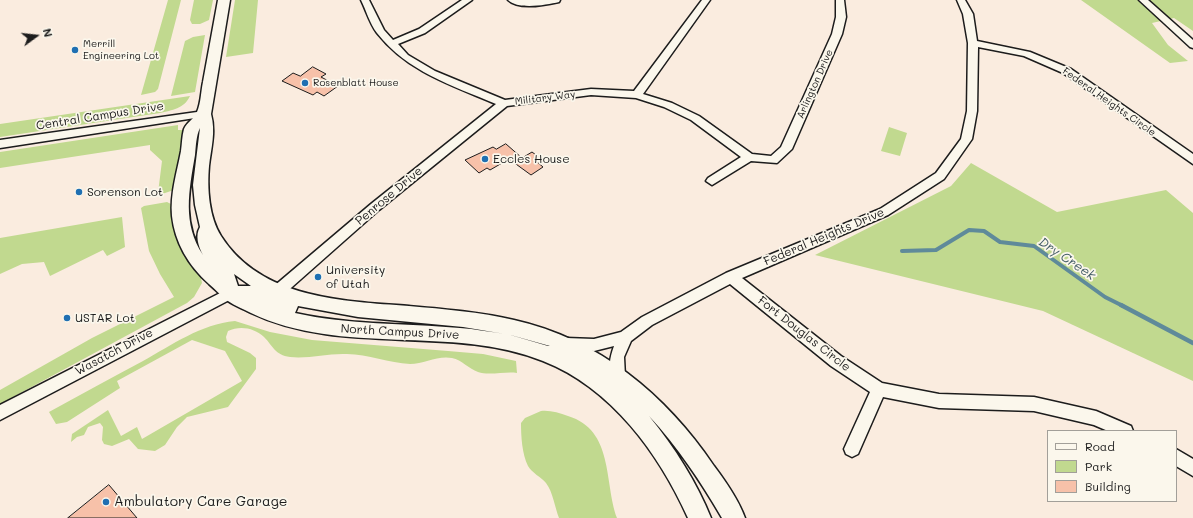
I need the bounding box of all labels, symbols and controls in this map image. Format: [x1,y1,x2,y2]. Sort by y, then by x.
north arrow [16,16,56,56]
text: N [40,27,56,39]
place label: Merrill Engineering Lot [83,38,159,62]
marker: Merrill Engineering Lot [70,45,80,55]
street label: Arlington Drive [794,48,836,120]
street label: Federal Heights Circle [1060,65,1158,139]
place label: Rosenblatt House [313,77,399,89]
marker: Rosenblatt House [300,78,310,88]
street label: Military Way [514,88,576,108]
street label: Central Campus Drive [35,99,165,133]
place label: Eccles House [493,152,570,166]
marker: Eccles House [480,154,490,164]
street label: Penrose Drive [352,164,426,228]
place label: Sorenson Lot [87,185,163,199]
marker: Sorenson Lot [74,187,84,197]
street label: Federal Heights Drive [762,205,886,269]
water label: Dry Creek [1036,234,1098,284]
place label: University of Utah [326,263,385,291]
marker: University of Utah [313,272,323,282]
street label: Fort Douglas Circle [755,293,853,375]
place label: USTAR Lot [75,311,135,325]
marker: USTAR Lot [62,313,72,323]
street label: North Campus Drive [340,322,460,342]
street label: Wasatch Drive [73,325,155,379]
legend [1047,430,1177,502]
text: Road [1085,438,1115,454]
text: Park [1085,458,1112,474]
text: Building [1085,478,1131,494]
place label: Ambulatory Care Garage [114,494,287,510]
marker: Ambulatory Care Garage [101,497,111,507]

